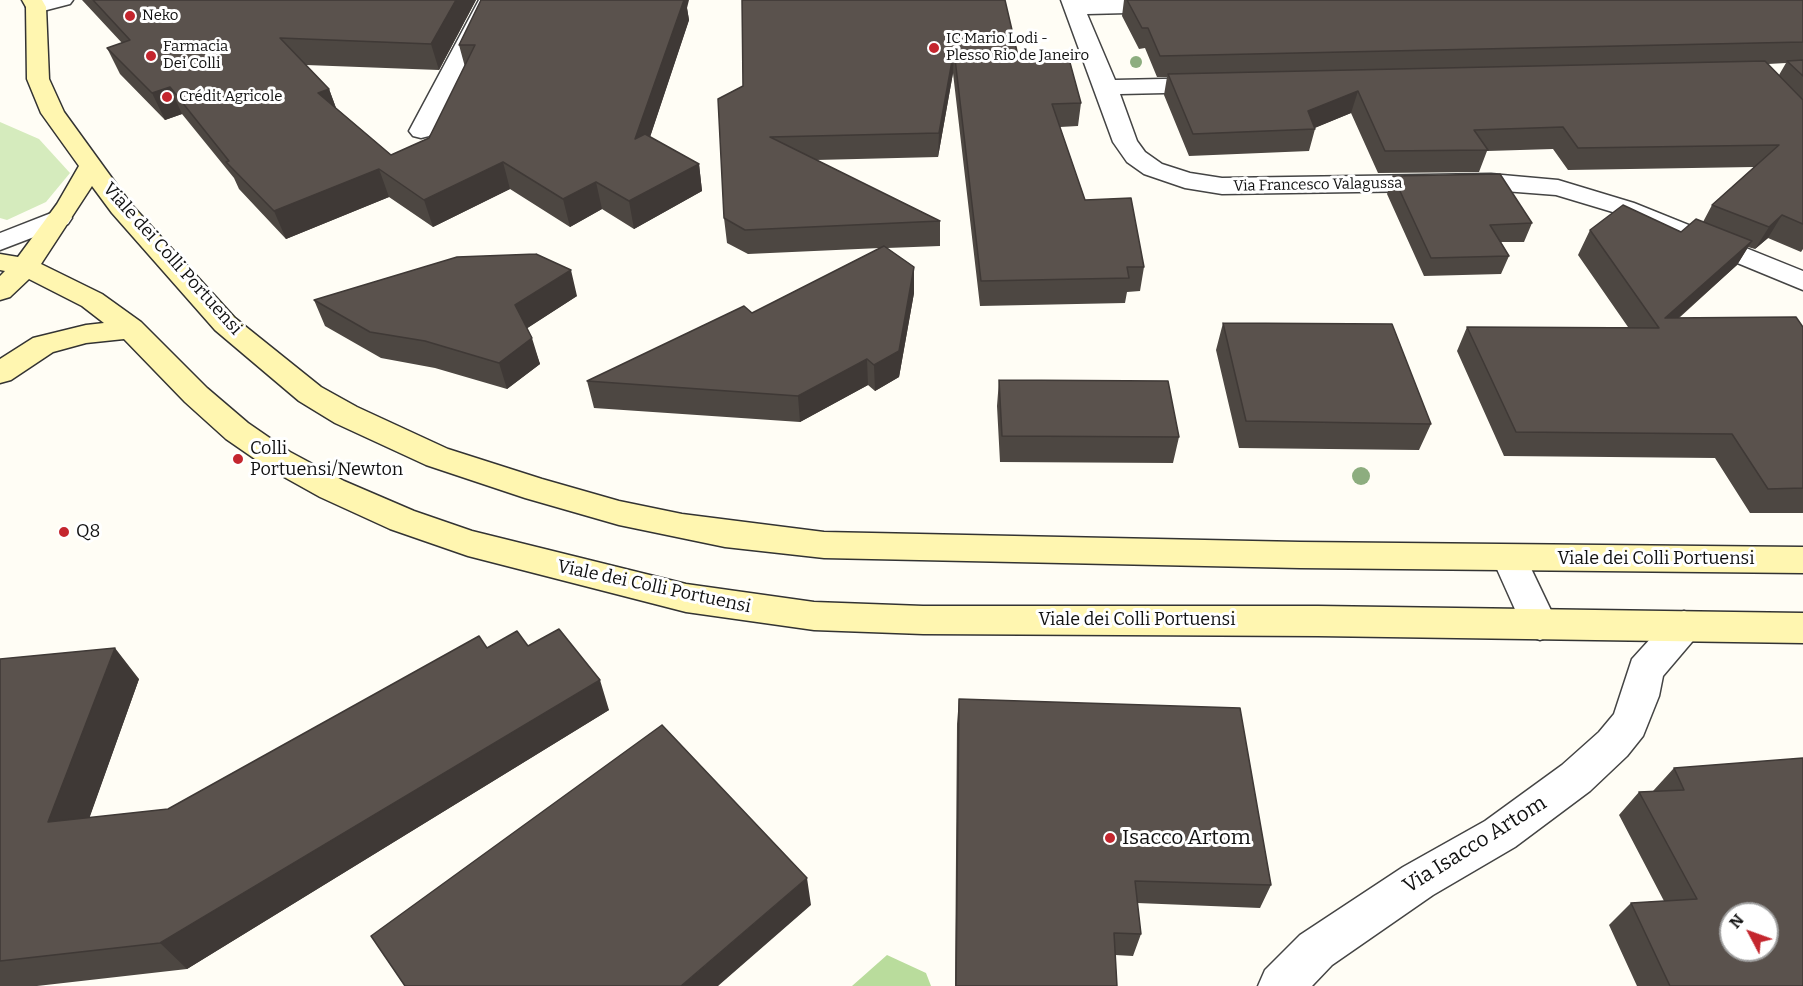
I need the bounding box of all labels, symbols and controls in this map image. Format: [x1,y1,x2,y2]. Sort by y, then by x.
place label: Neko [142,7,178,25]
marker: Neko [123,9,137,23]
place label: IC Mario Lodi - Plesso Rio de Janeiro [946,30,1089,65]
place label: Farmacia Dei Colli [163,38,228,73]
marker: IC Mario Lodi - Plesso Rio de Janeiro [927,41,941,55]
marker: Farmacia Dei Colli [144,49,158,63]
place label: Crédit Agricole [179,88,282,106]
marker: Crédit Agricole [160,90,174,104]
street label: Via Francesco Valagussa [1233,175,1403,195]
street label: Viale dei Colli Portuensi [98,179,246,339]
place label: Colli Portuensi/Newton [250,438,403,480]
marker: Colli Portuensi/Newton [231,452,245,466]
place label: Q8 [76,521,100,543]
marker: Q8 [57,525,71,539]
street label: Viale dei Colli Portuensi [1557,548,1755,570]
street label: Viale dei Colli Portuensi [555,556,753,618]
street label: Viale dei Colli Portuensi [1038,609,1236,631]
street label: Via Isacco Artom [1399,791,1551,899]
place label: Isacco Artom [1122,825,1251,851]
marker: Isacco Artom [1103,831,1117,845]
north arrow [1719,902,1779,962]
text: N [1725,910,1748,932]

